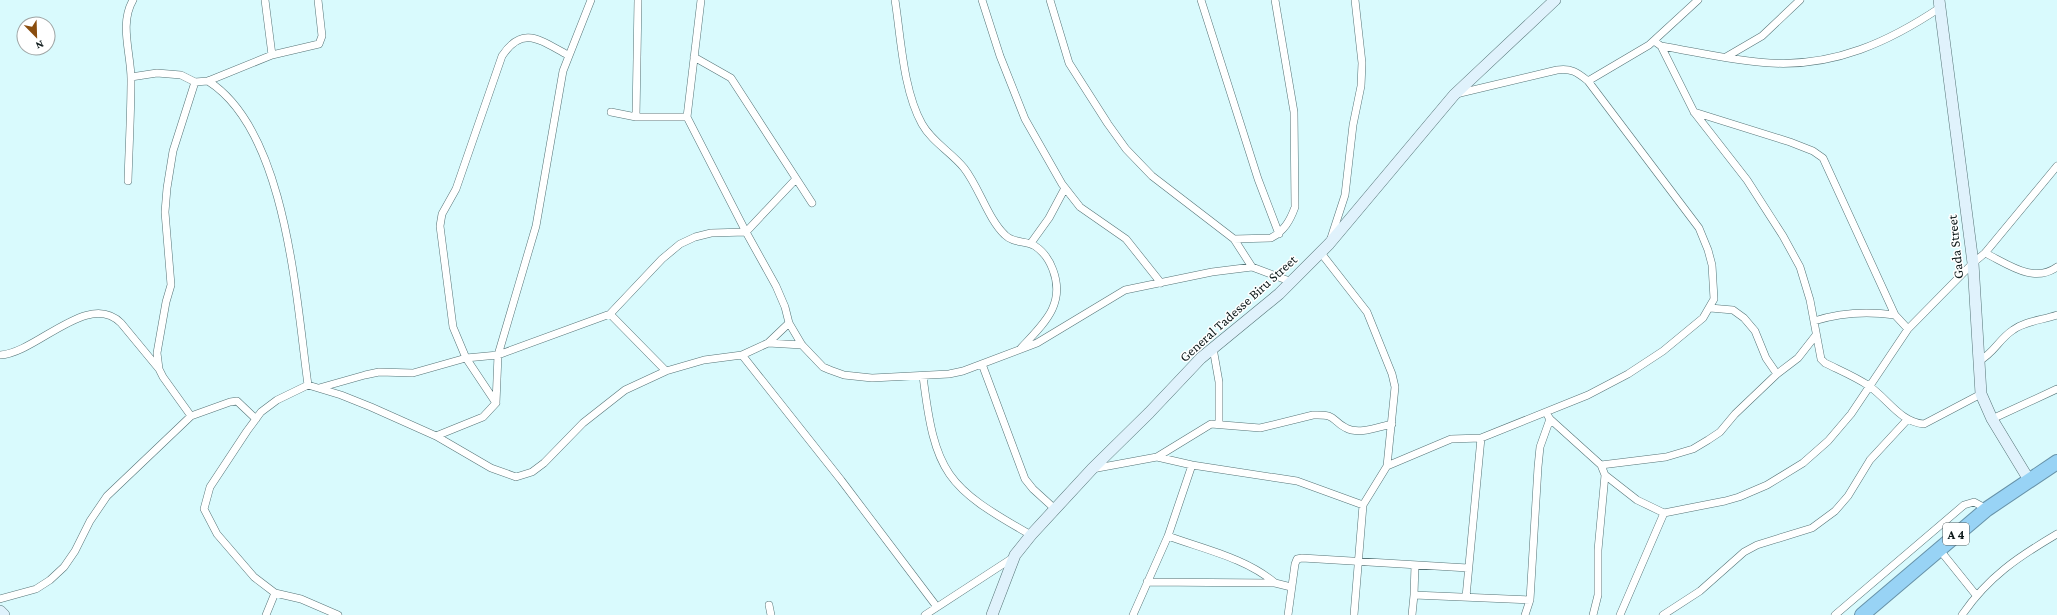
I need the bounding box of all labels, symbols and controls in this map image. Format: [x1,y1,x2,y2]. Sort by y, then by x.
north arrow [16,16,56,56]
text: N [34,38,46,52]
street label: Gada Street [1944,214,1966,280]
street label: General Tadesse Biru Street [1176,251,1300,365]
road number: A 4 [1943,523,1969,545]

